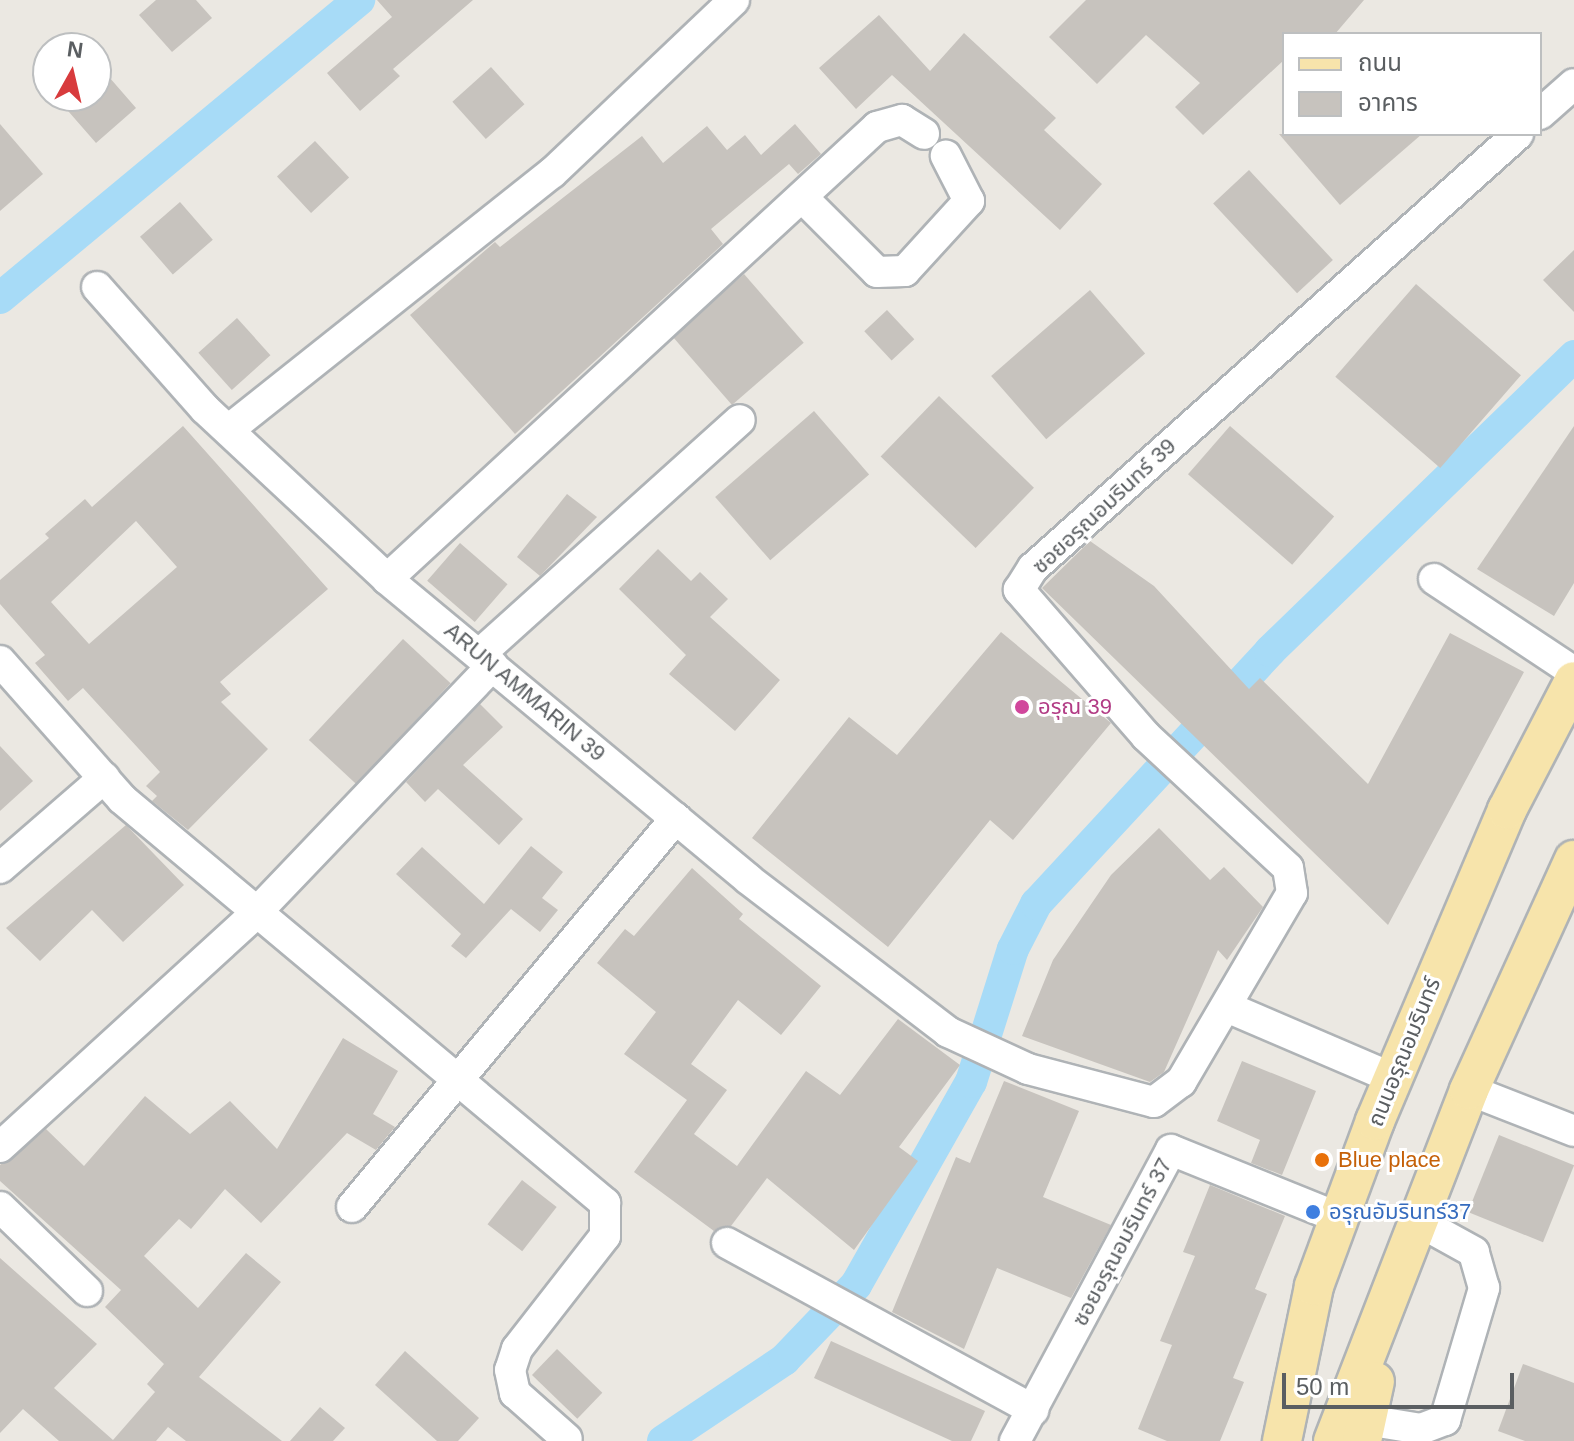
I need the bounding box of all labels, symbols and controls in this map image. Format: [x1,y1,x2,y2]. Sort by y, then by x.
north arrow [32,32,112,112]
legend [1282,32,1542,136]
text: N [66,36,85,63]
text: ถนน [1358,49,1402,76]
text: อาคาร [1358,89,1418,116]
street label: ซอยอรุณอมรินทร์ 39 [1027,433,1181,579]
street label: ARUN AMMARIN 39 [439,617,611,767]
place label: อรุณ 39 [1038,694,1112,720]
marker: อรุณ 39 [1013,698,1031,716]
street label: ถนนอรุณอมรินทร์ [1362,974,1446,1130]
place label: Blue place [1338,1147,1441,1173]
marker: Blue place [1313,1151,1331,1169]
street label: ซอยอรุณอมรินทร์ 37 [1067,1154,1177,1330]
place label: อรุณอัมรินทร์37 [1329,1199,1471,1225]
marker: อรุณอัมรินทร์37 [1304,1203,1322,1221]
scale bar [1286,1357,1518,1407]
text: 50 m [1296,1373,1349,1400]

